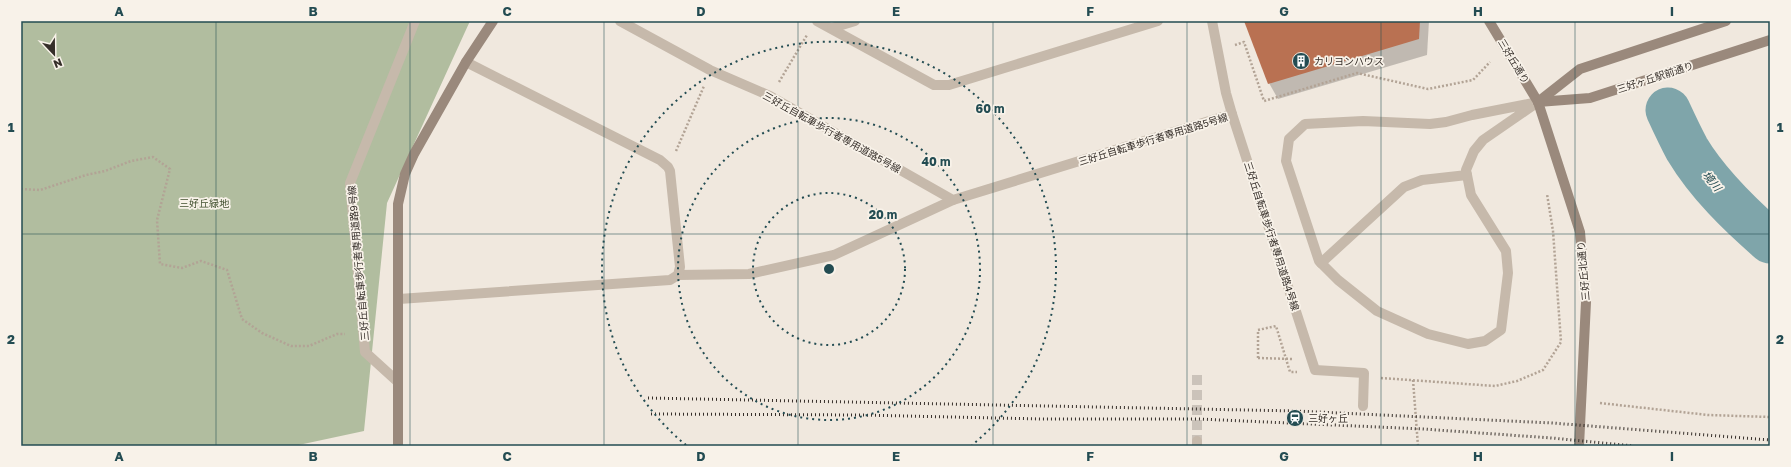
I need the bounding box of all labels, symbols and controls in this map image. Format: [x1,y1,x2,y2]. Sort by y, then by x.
text: A [114,3,124,19]
text: B [308,3,318,19]
text: C [502,3,512,19]
text: D [696,3,706,19]
text: E [892,3,900,19]
text: F [1086,3,1094,19]
text: G [1279,3,1289,19]
text: H [1473,3,1483,19]
text: I [1670,3,1674,19]
north arrow [34,34,74,74]
street label: 三好丘通り [1496,36,1532,86]
building icon: カリヨンハウス [1291,51,1311,71]
place label: カリヨンハウス [1314,55,1384,67]
text: N [52,56,64,71]
street label: 三好ヶ丘駅前通り [1615,59,1695,95]
street label: 三好丘自転車歩行者専用道路5号線 [761,89,903,175]
text: 60 m [976,101,1004,116]
street label: 三好丘自転車歩行者専用道路5号線 [1077,110,1229,168]
text: 1 [8,119,15,135]
text: 1 [1777,119,1784,135]
text: 40 m [922,154,950,169]
street label: 三好丘自転車歩行者専用道路4号線 [1242,160,1302,312]
water label: 境川 [1700,168,1725,194]
street label: 三好丘自転車歩行者専用道路9号線 [345,185,371,341]
park label: 三好丘緑地 [179,197,230,209]
text: 20 m [869,207,897,222]
street label: 三好丘北通り [1574,241,1592,301]
centre of rings [822,262,836,276]
text: 2 [7,331,15,347]
text: 2 [1776,331,1784,347]
station icon: 三好ヶ丘 [1285,408,1305,428]
place label: 三好ヶ丘 [1308,412,1348,424]
text: A [114,448,124,464]
text: B [308,448,318,464]
text: C [502,448,512,464]
text: D [696,448,706,464]
text: E [892,448,900,464]
text: F [1086,448,1094,464]
text: G [1279,448,1289,464]
text: H [1473,448,1483,464]
text: I [1670,448,1674,464]

